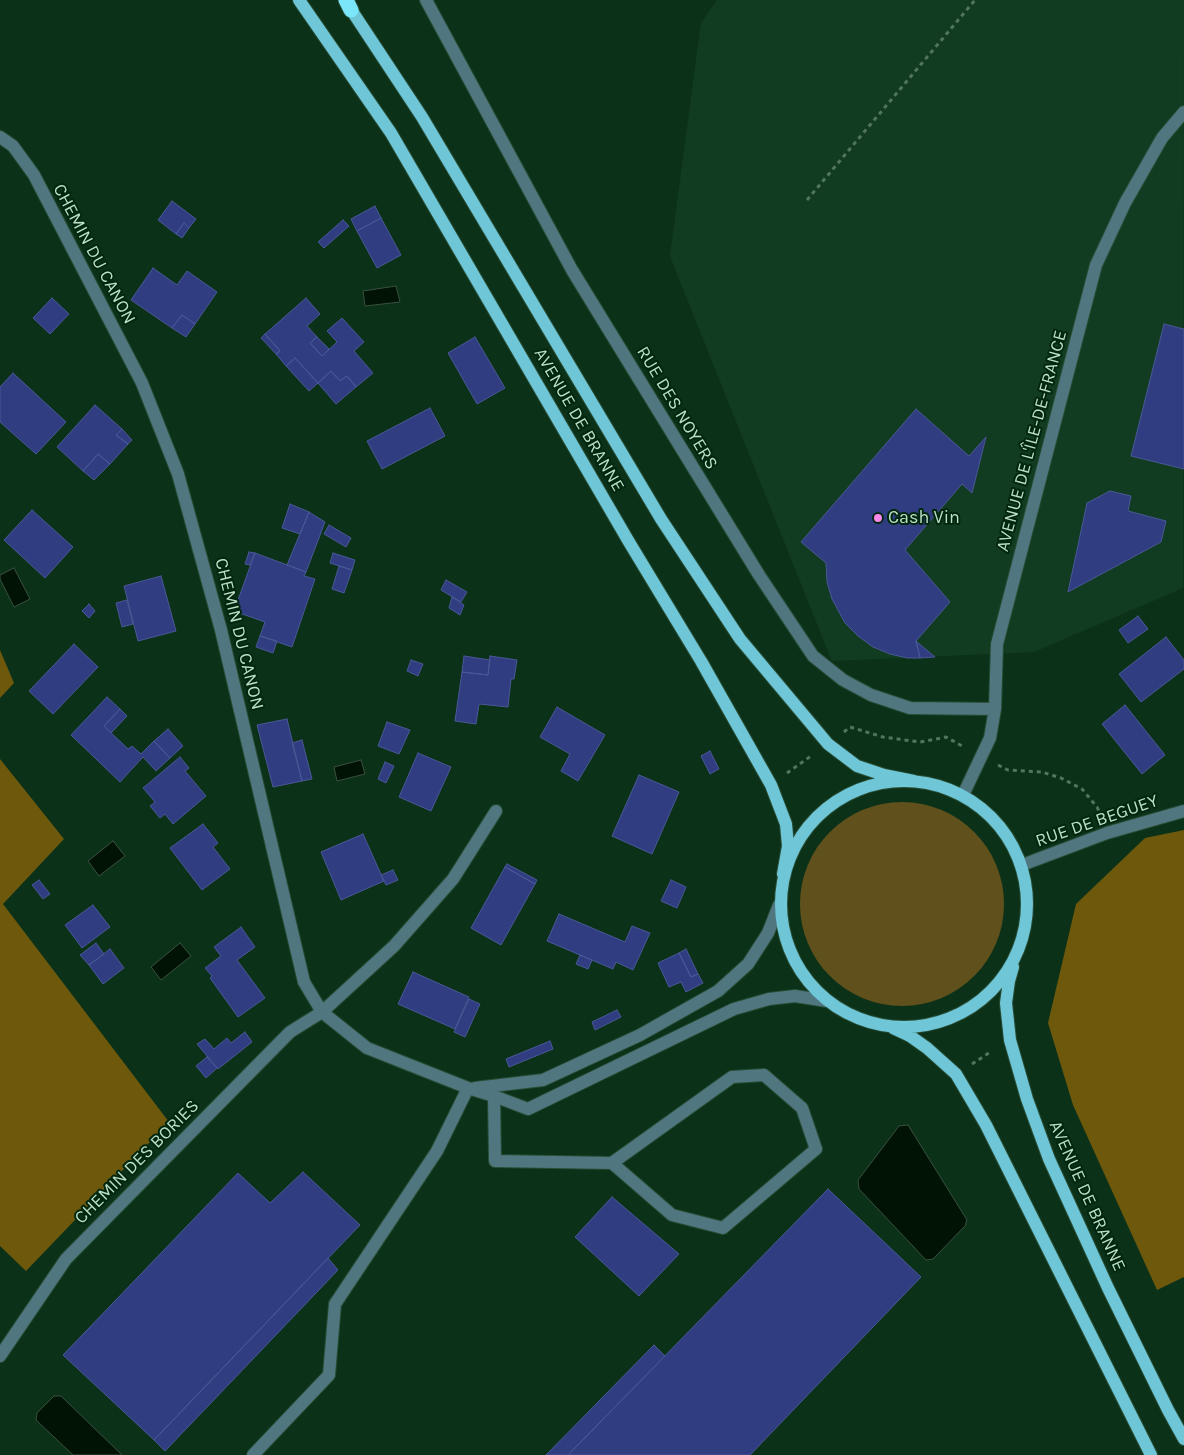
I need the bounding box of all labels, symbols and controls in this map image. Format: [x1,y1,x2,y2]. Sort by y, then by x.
street label: CHEMIN DU CANON [48,180,140,328]
street label: AVENUE DE L'ÎLE-DE-FRANCE [992,328,1072,554]
street label: RUE DES NOYERS [632,342,722,474]
street label: AVENUE DE BRANNE [529,344,629,496]
place label: Cash Vin [888,507,960,529]
marker: Cash Vin [872,512,884,524]
street label: CHEMIN DU CANON [210,556,268,712]
street label: RUE DE BEGUEY [1033,790,1161,852]
street label: CHEMIN DES BORIES [70,1095,204,1229]
street label: AVENUE DE BRANNE [1044,1118,1130,1274]

